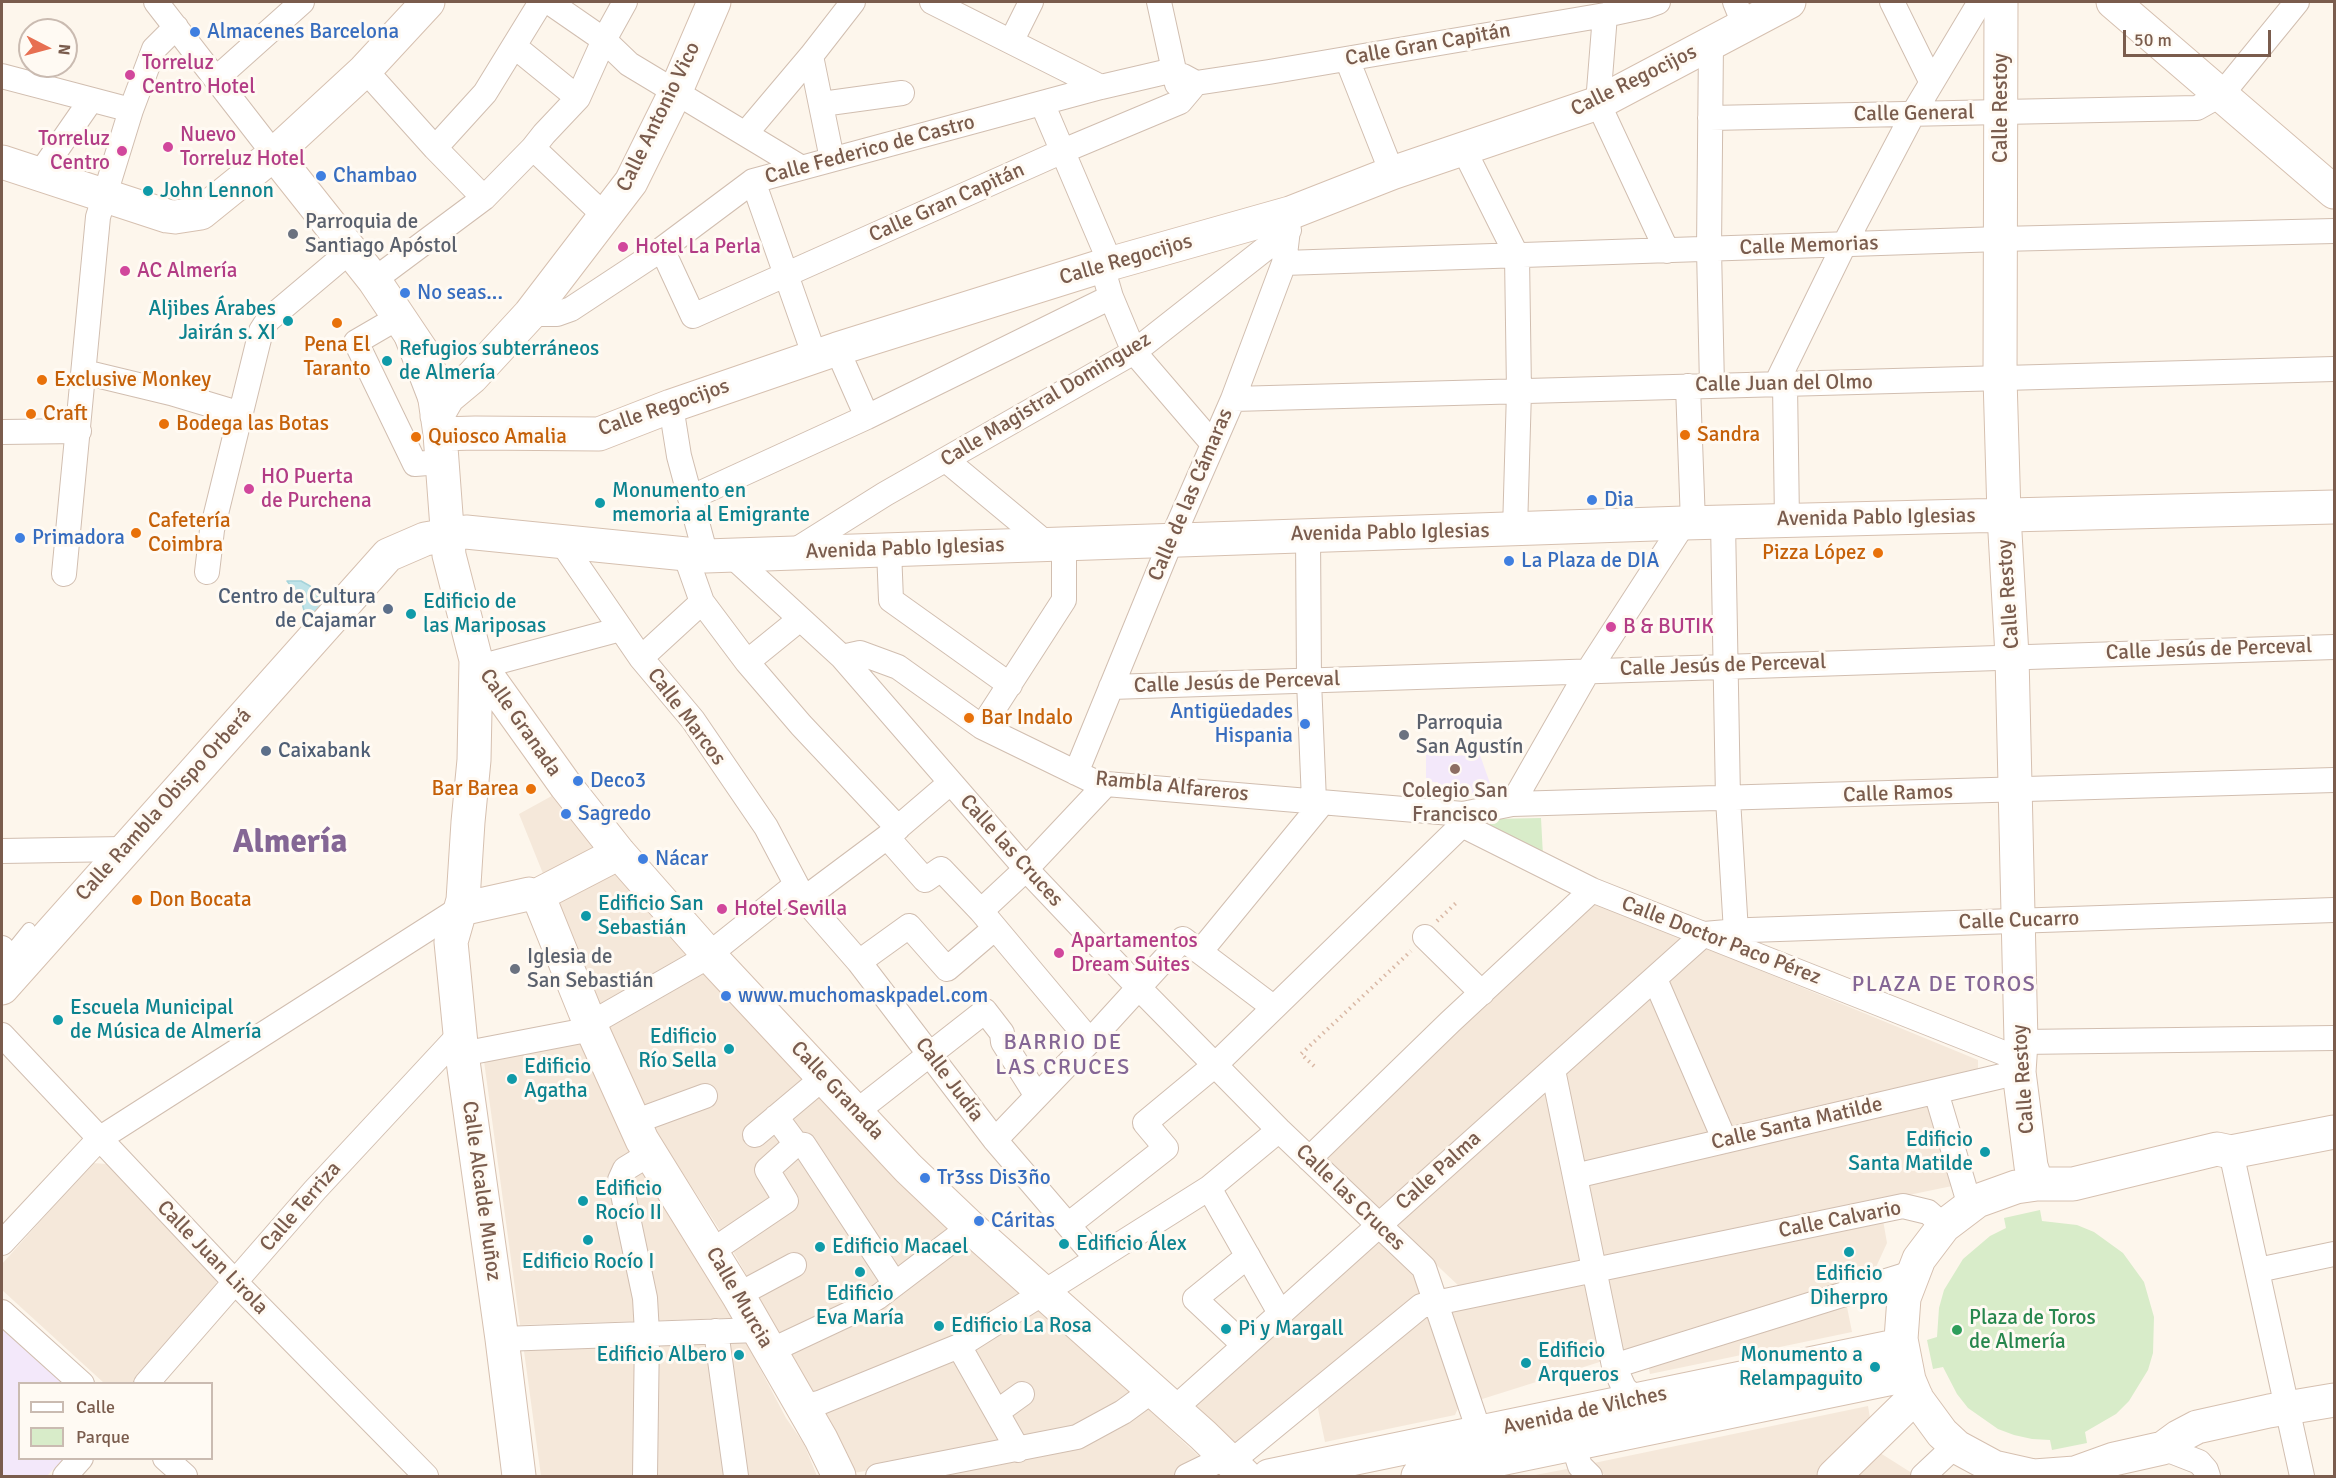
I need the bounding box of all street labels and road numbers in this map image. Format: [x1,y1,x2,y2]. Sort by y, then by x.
street label: Calle Gran Capitán [1343,18,1513,72]
street label: Calle Antonio Vico [612,38,706,196]
street label: Calle Regocijos [1567,40,1701,122]
street label: Calle Restoy [1988,53,2014,163]
street label: Calle General [1854,100,1974,128]
street label: Calle Federico de Castro [762,110,978,190]
street label: Calle Gran Capitán [865,157,1029,249]
street label: Calle Regocijos [1057,229,1195,291]
street label: Calle Memorias [1739,231,1879,261]
street label: Calle Magistral Dominguez [936,327,1156,473]
street label: Calle Juan del Olmo [1695,370,1873,398]
street label: Calle Regocijos [595,374,733,442]
street label: Calle de las Cámaras [1143,405,1239,585]
street label: Avenida Pablo Iglesias [1776,504,1976,532]
street label: Avenida Pablo Iglesias [1290,519,1490,547]
street label: Avenida Pablo Iglesias [805,533,1005,565]
street label: Calle Restoy [1993,538,2025,650]
street label: Calle Jesús de Perceval [2105,634,2313,666]
street label: Calle Jesús de Perceval [1619,650,1827,682]
street label: Calle Marcos [641,663,731,771]
street label: Calle Granada [474,664,566,782]
street label: Calle Jesús de Perceval [1133,667,1341,699]
street label: Calle Rambla Obispo Orberá [71,704,257,906]
street label: Rambla Alfareros [1094,766,1250,808]
street label: Calle Ramos [1843,779,1953,809]
street label: Calle las Cruces [954,790,1068,912]
street label: Calle Doctor Paco Pérez [1618,891,1824,991]
street label: Calle Cucarro [1958,906,2080,936]
street label: Calle Restoy [2008,1023,2040,1135]
street label: Calle Judía [909,1033,989,1127]
street label: Calle Granada [785,1036,889,1146]
street label: Calle Santa Matilde [1709,1092,1885,1156]
street label: Calle Alcalde Muñoz [456,1099,506,1283]
street label: Calle Palma [1391,1126,1487,1216]
street label: Calle las Cruces [1290,1140,1410,1256]
street label: Calle Terriza [255,1157,347,1257]
street label: Calle Juan Lirola [151,1196,273,1320]
street label: Calle Calvario [1777,1196,1903,1244]
street label: Calle Murcia [700,1243,778,1353]
street label: Avenida de Vilches [1501,1381,1669,1441]

